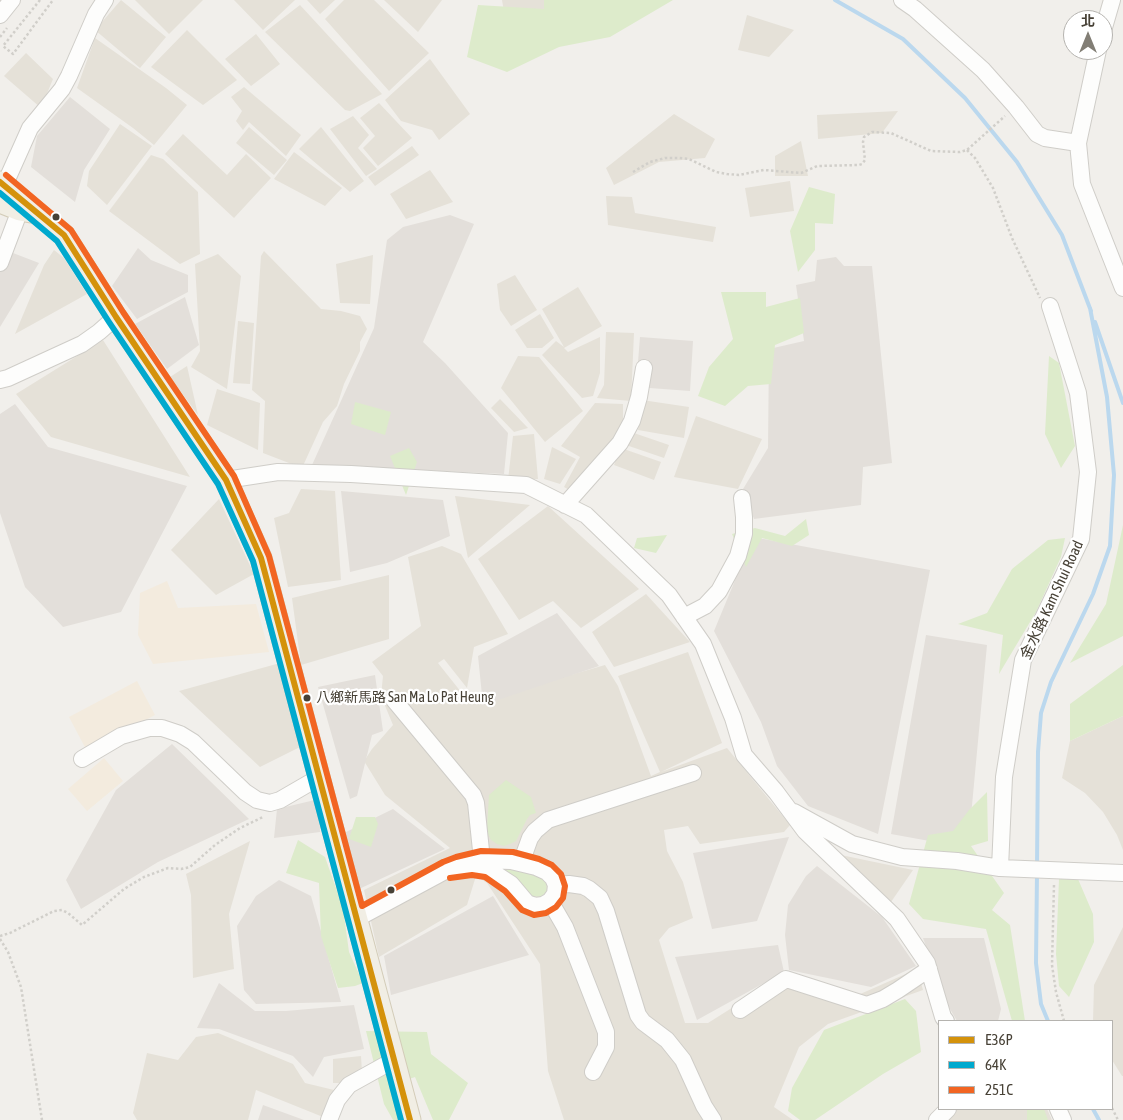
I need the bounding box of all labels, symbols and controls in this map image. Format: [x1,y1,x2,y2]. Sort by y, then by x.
north arrow [1063,10,1113,60]
text: 北 [1081,13,1095,29]
unlabelled marker [51,212,61,222]
street label: 金水路 Kam Shui Road [1017,538,1087,662]
place label: 八鄉新馬路 San Ma Lo Pat Heung [316,690,494,706]
marker: 八鄉新馬路 San Ma Lo Pat Heung [302,693,312,703]
unlabelled marker [386,885,396,895]
legend [938,1020,1113,1110]
text: E36P [985,1031,1013,1048]
text: 64K [985,1056,1006,1073]
text: 251C [985,1081,1013,1098]

